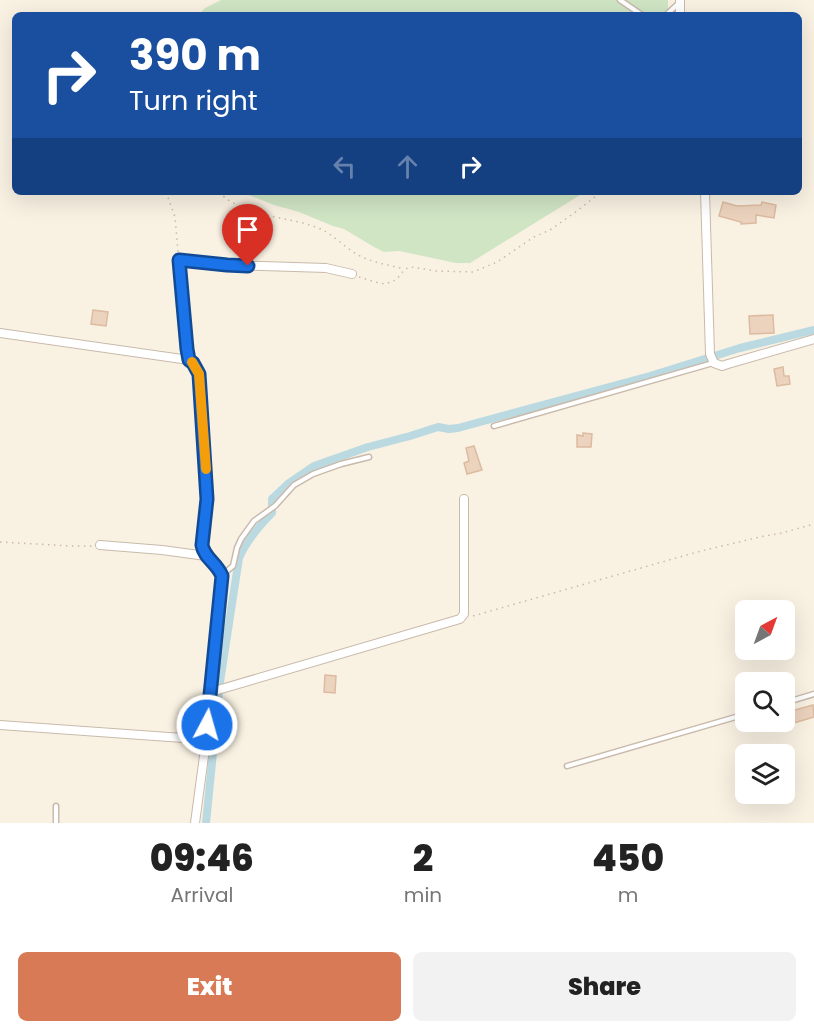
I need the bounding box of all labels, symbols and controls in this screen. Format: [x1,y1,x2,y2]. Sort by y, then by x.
text: 390 m [129,26,261,85]
icon: right [30,36,108,114]
text: Turn right [129,82,258,119]
icon: left [328,150,361,183]
icon: ahead [391,150,424,183]
icon: right [454,150,487,183]
pin [222,204,273,266]
icon: arrive [231,213,264,246]
north arrow [735,600,795,660]
map controls [735,600,795,804]
button: search [735,672,795,732]
position arrow [175,693,239,757]
button: layers [735,744,795,804]
text: 09:46 [150,833,254,884]
text: 2 [413,833,433,884]
text: 450 [592,833,664,884]
text: Arrival [170,881,233,909]
text: min [404,881,442,909]
text: m [618,881,638,909]
button: Exit [18,952,401,1021]
button: Share [413,952,796,1021]

